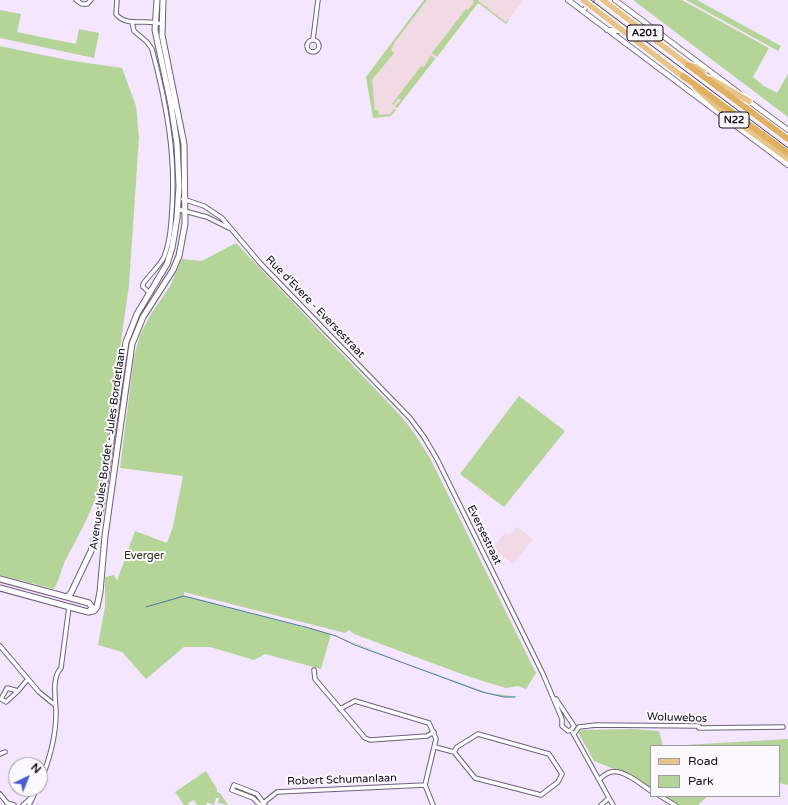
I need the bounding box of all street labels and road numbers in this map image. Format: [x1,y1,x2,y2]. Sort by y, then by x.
road number: A201 [627,25,663,41]
road number: N22 [719,112,749,128]
street label: Rue d'Evere - Eversestraat [263,253,367,361]
street label: Avenue Jules Bordet - Jules Bordetlaan [87,347,129,551]
street label: Eversestraat [464,503,504,567]
street label: Woluwebos [647,710,707,726]
street label: Robert Schumanlaan [287,771,397,789]

